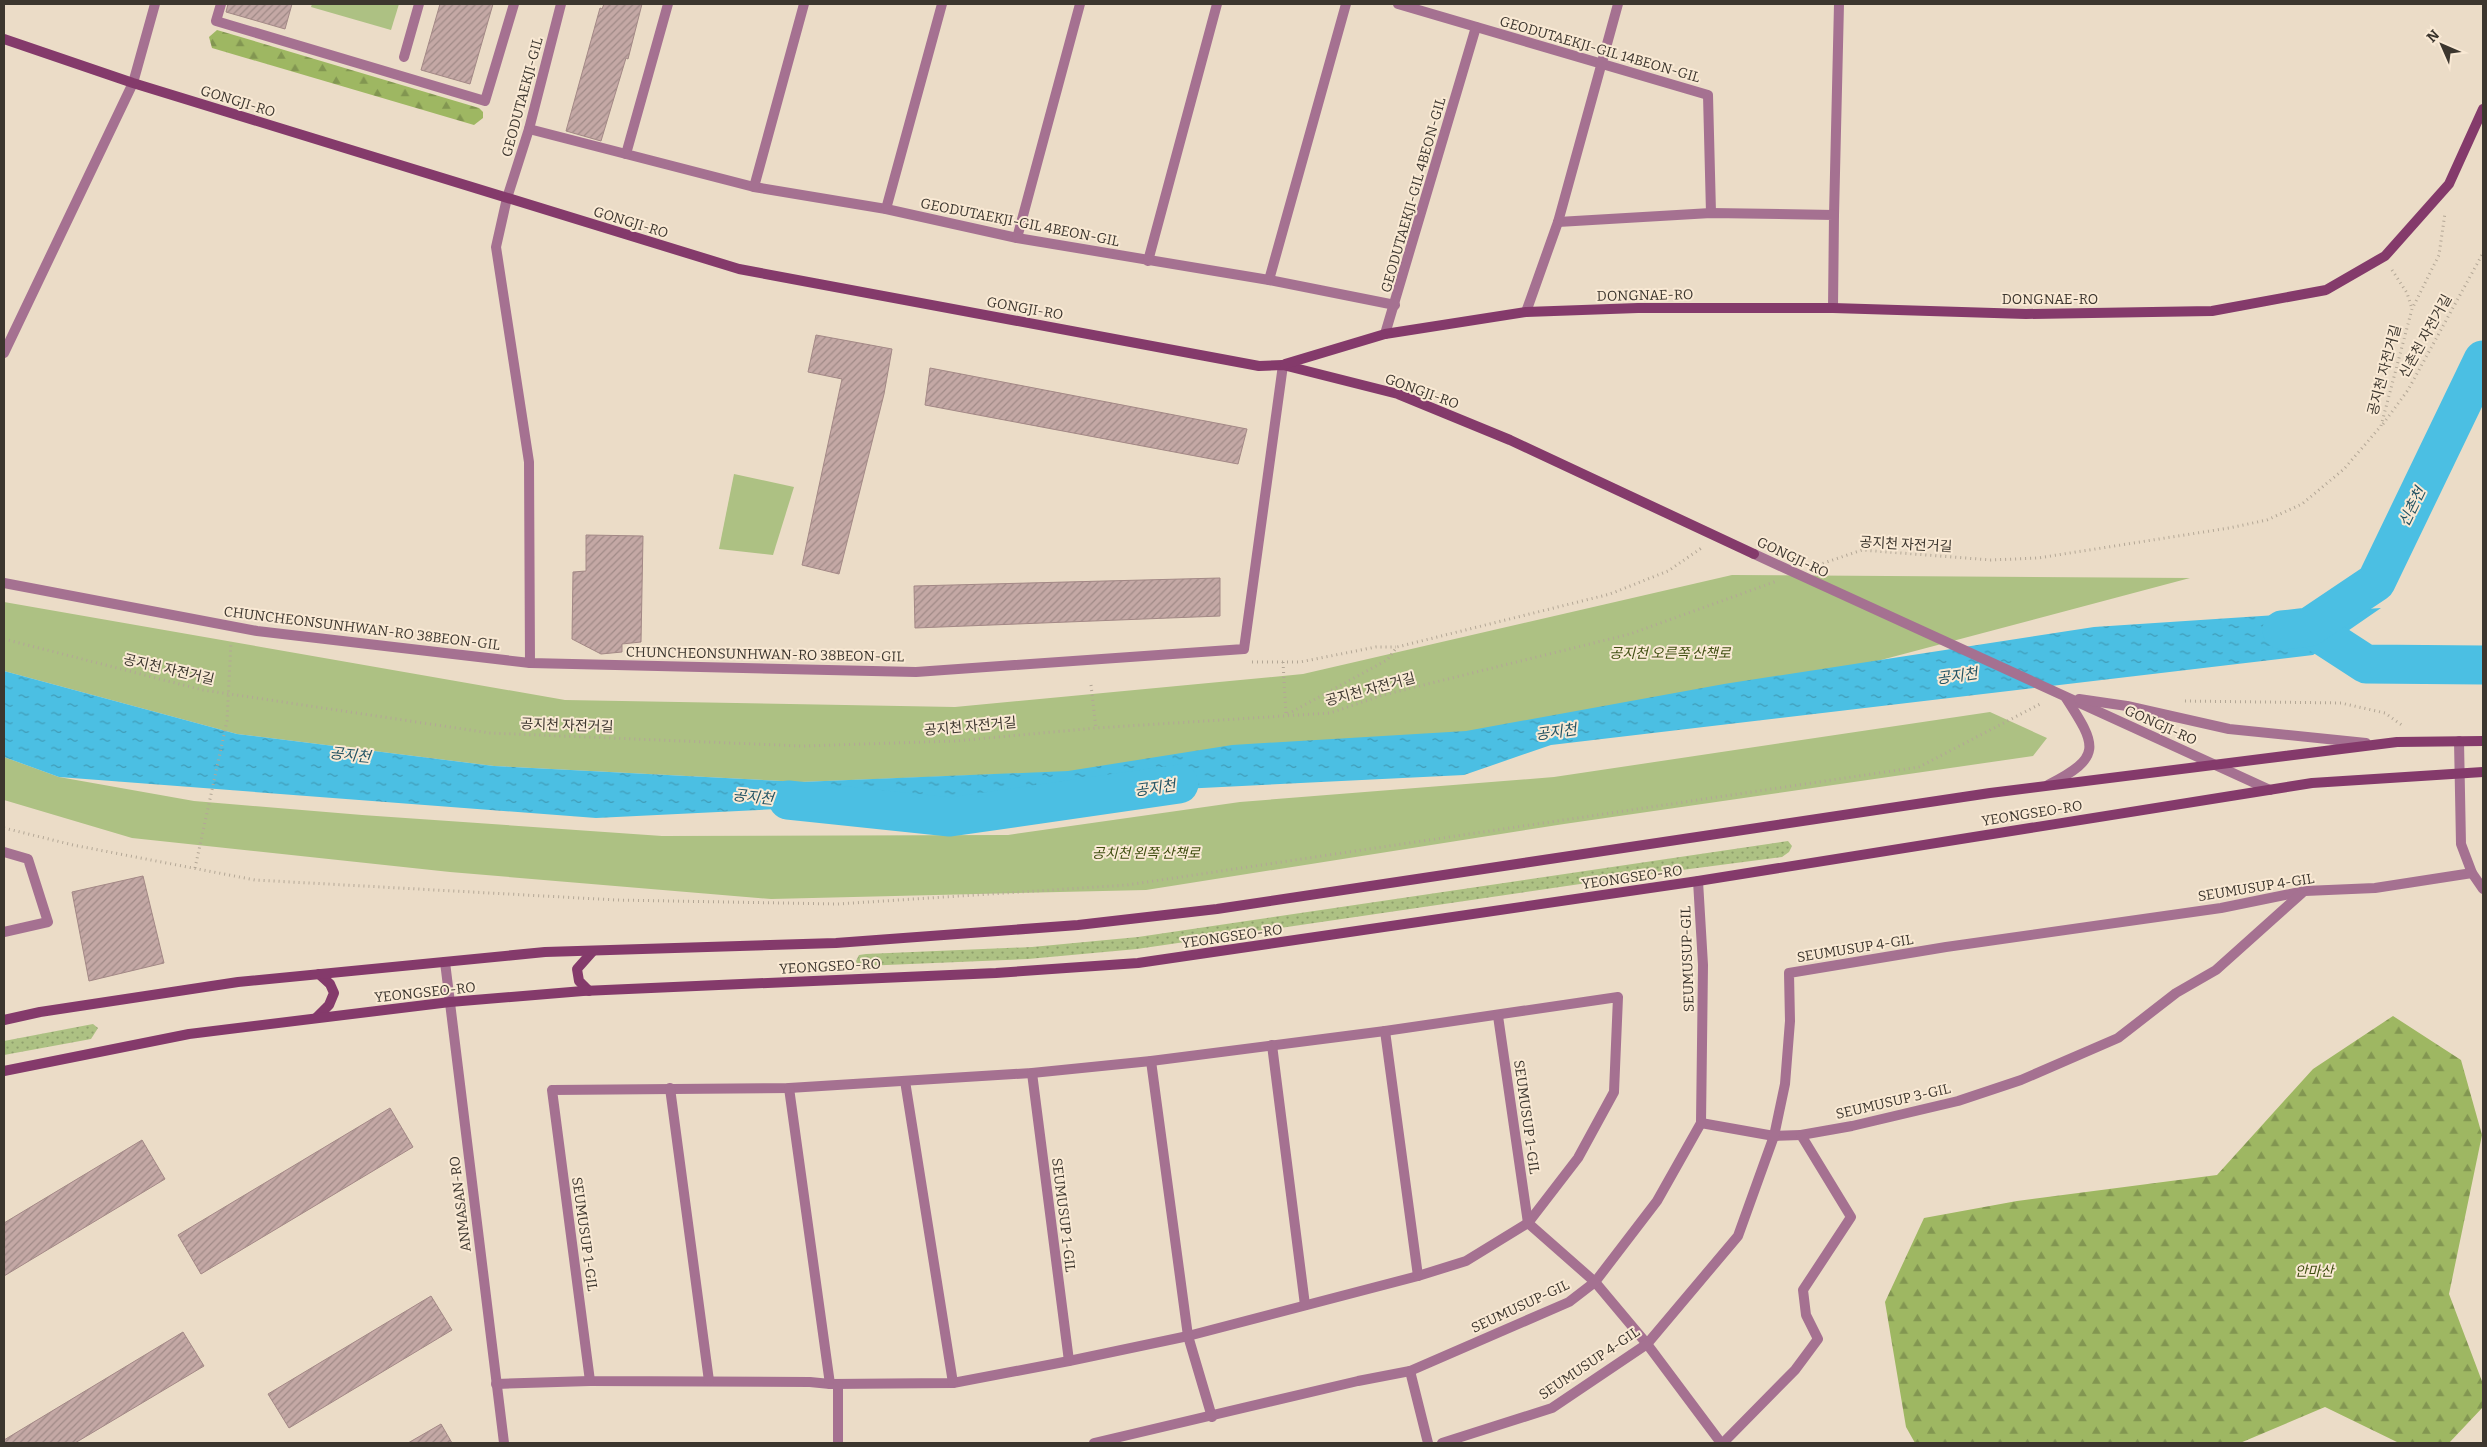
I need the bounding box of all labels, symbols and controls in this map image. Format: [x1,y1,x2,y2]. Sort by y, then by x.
street label: GEODUTAEKJI-GIL 14BEON-GIL [1498,13,1702,86]
north arrow [2417,20,2467,70]
text: N [2423,26,2443,46]
street label: GEODUTAEKJI-GIL [498,35,547,159]
street label: GONGJI-RO [198,82,277,121]
street label: GEODUTAEKJI-GIL 4BEON-GIL [1377,95,1450,295]
street label: GEODUTAEKJI-GIL 4BEON-GIL [919,195,1121,250]
street label: GONGJI-RO [591,203,670,242]
street label: DONGNAE-RO [1597,286,1693,305]
street label: DONGNAE-RO [2002,291,2098,308]
street label: 신촌천 자전거길 [2395,291,2455,381]
street label: GONGJI-RO [985,293,1065,324]
street label: 공지천 자전거길 [2364,323,2405,417]
street label: GONGJI-RO [1383,370,1461,413]
water label: 신촌천 [2395,482,2430,530]
street label: GONGJI-RO [1754,533,1831,582]
street label: 공지천 자전거길 [1859,534,1953,555]
street label: CHUNCHEONSUNHWAN-RO 38BEON-GIL [223,603,501,654]
street label: CHUNCHEONSUNHWAN-RO 38BEON-GIL [626,644,904,665]
park label: 공지천 오른쪽 산책로 [1609,645,1732,662]
street label: 공지천 자전거길 [122,651,216,688]
water label: 공지천 [1935,664,1981,688]
street label: 공지천 자전거길 [1323,669,1417,710]
street label: GONGJI-RO [2122,702,2200,749]
street label: 공지천 자전거길 [923,714,1017,739]
street label: 공지천 자전거길 [520,715,614,736]
water label: 공지천 [1534,720,1580,744]
water label: 공지천 [328,744,374,766]
water label: 공지천 [1133,776,1179,800]
water label: 공지천 [731,786,777,808]
street label: YEONGSEO-RO [1981,797,2084,830]
park label: 공치천 왼쪽 산책로 [1092,845,1201,862]
street label: YEONGSEO-RO [1581,862,1684,893]
street label: SEUMUSUP 4-GIL [2197,870,2316,905]
street label: SEUMUSUP-GIL [1677,905,1698,1012]
street label: YEONGSEO-RO [1181,921,1284,952]
street label: SEUMUSUP 4-GIL [1796,931,1915,966]
street label: YEONGSEO-RO [779,955,881,978]
street label: YEONGSEO-RO [374,979,477,1006]
street label: SEUMUSUP 1-GIL [1510,1059,1543,1176]
street label: SEUMUSUP 3-GIL [1834,1080,1952,1123]
street label: ANMASAN-RO [446,1155,475,1253]
street label: SEUMUSUP 1-GIL [1048,1157,1079,1273]
street label: SEUMUSUP 1-GIL [568,1176,601,1293]
park label: 안마산 [2295,1263,2335,1280]
street label: SEUMUSUP-GIL [1468,1276,1572,1337]
street label: SEUMUSUP 4-GIL [1536,1323,1643,1403]

